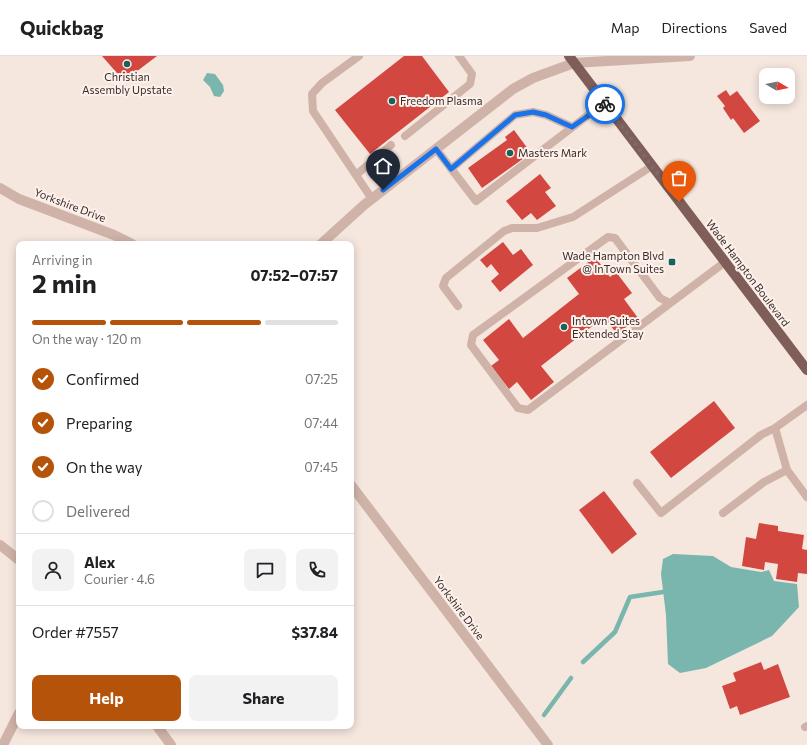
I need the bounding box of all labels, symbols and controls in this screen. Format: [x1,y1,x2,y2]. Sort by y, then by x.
text: Quickbag [20,16,103,39]
text: Map [611,19,640,36]
text: Directions [662,19,727,36]
text: Saved [749,19,787,36]
marker: Christian Assembly Upstate [122,59,132,69]
north arrow [759,68,795,104]
map controls [759,68,795,104]
place label: Christian Assembly Upstate [82,70,172,96]
courier [585,84,625,124]
icon: bike [594,93,616,115]
place label: Freedom Plasma [400,94,482,107]
marker: Freedom Plasma [387,96,397,106]
place label: Masters Mark [518,146,587,159]
marker: Masters Mark [505,148,515,158]
pin [366,149,400,190]
icon: home [372,155,394,177]
pin [662,161,696,202]
icon: bag [668,167,690,189]
street label: Yorkshire Drive [32,185,108,224]
street label: Wade Hampton Boulevard [704,217,793,329]
place label: Wade Hampton Blvd @ InTown Suites [562,249,664,275]
text: Arriving in [32,252,92,268]
marker: Wade Hampton Blvd @ InTown Suites [667,257,677,267]
text: 07:52–07:57 [250,266,338,284]
text: 2 min [32,267,97,298]
place label: Intown Suites Extended Stay [572,314,644,340]
marker: Intown Suites Extended Stay [559,322,569,332]
text: On the way · 120 m [32,331,141,347]
icon: check [32,368,54,390]
text: Confirmed [66,370,139,388]
text: 07:25 [305,371,338,387]
icon: check [32,412,54,434]
text: Preparing [66,414,132,432]
text: 07:44 [304,415,338,431]
icon: check [32,456,54,478]
text: On the way [66,458,143,476]
text: 07:45 [304,459,338,475]
text: Delivered [66,502,130,520]
button: person [32,549,74,591]
button: chat [244,549,286,591]
button: phone [296,549,338,591]
text: Alex [84,553,115,571]
text: Courier · 4.6 [84,571,155,587]
street label: Yorkshire Drive [431,573,488,642]
text: Order #7557 [32,623,119,641]
text: $37.84 [291,623,338,641]
button: Help [32,675,181,721]
button: Share [189,675,338,721]

